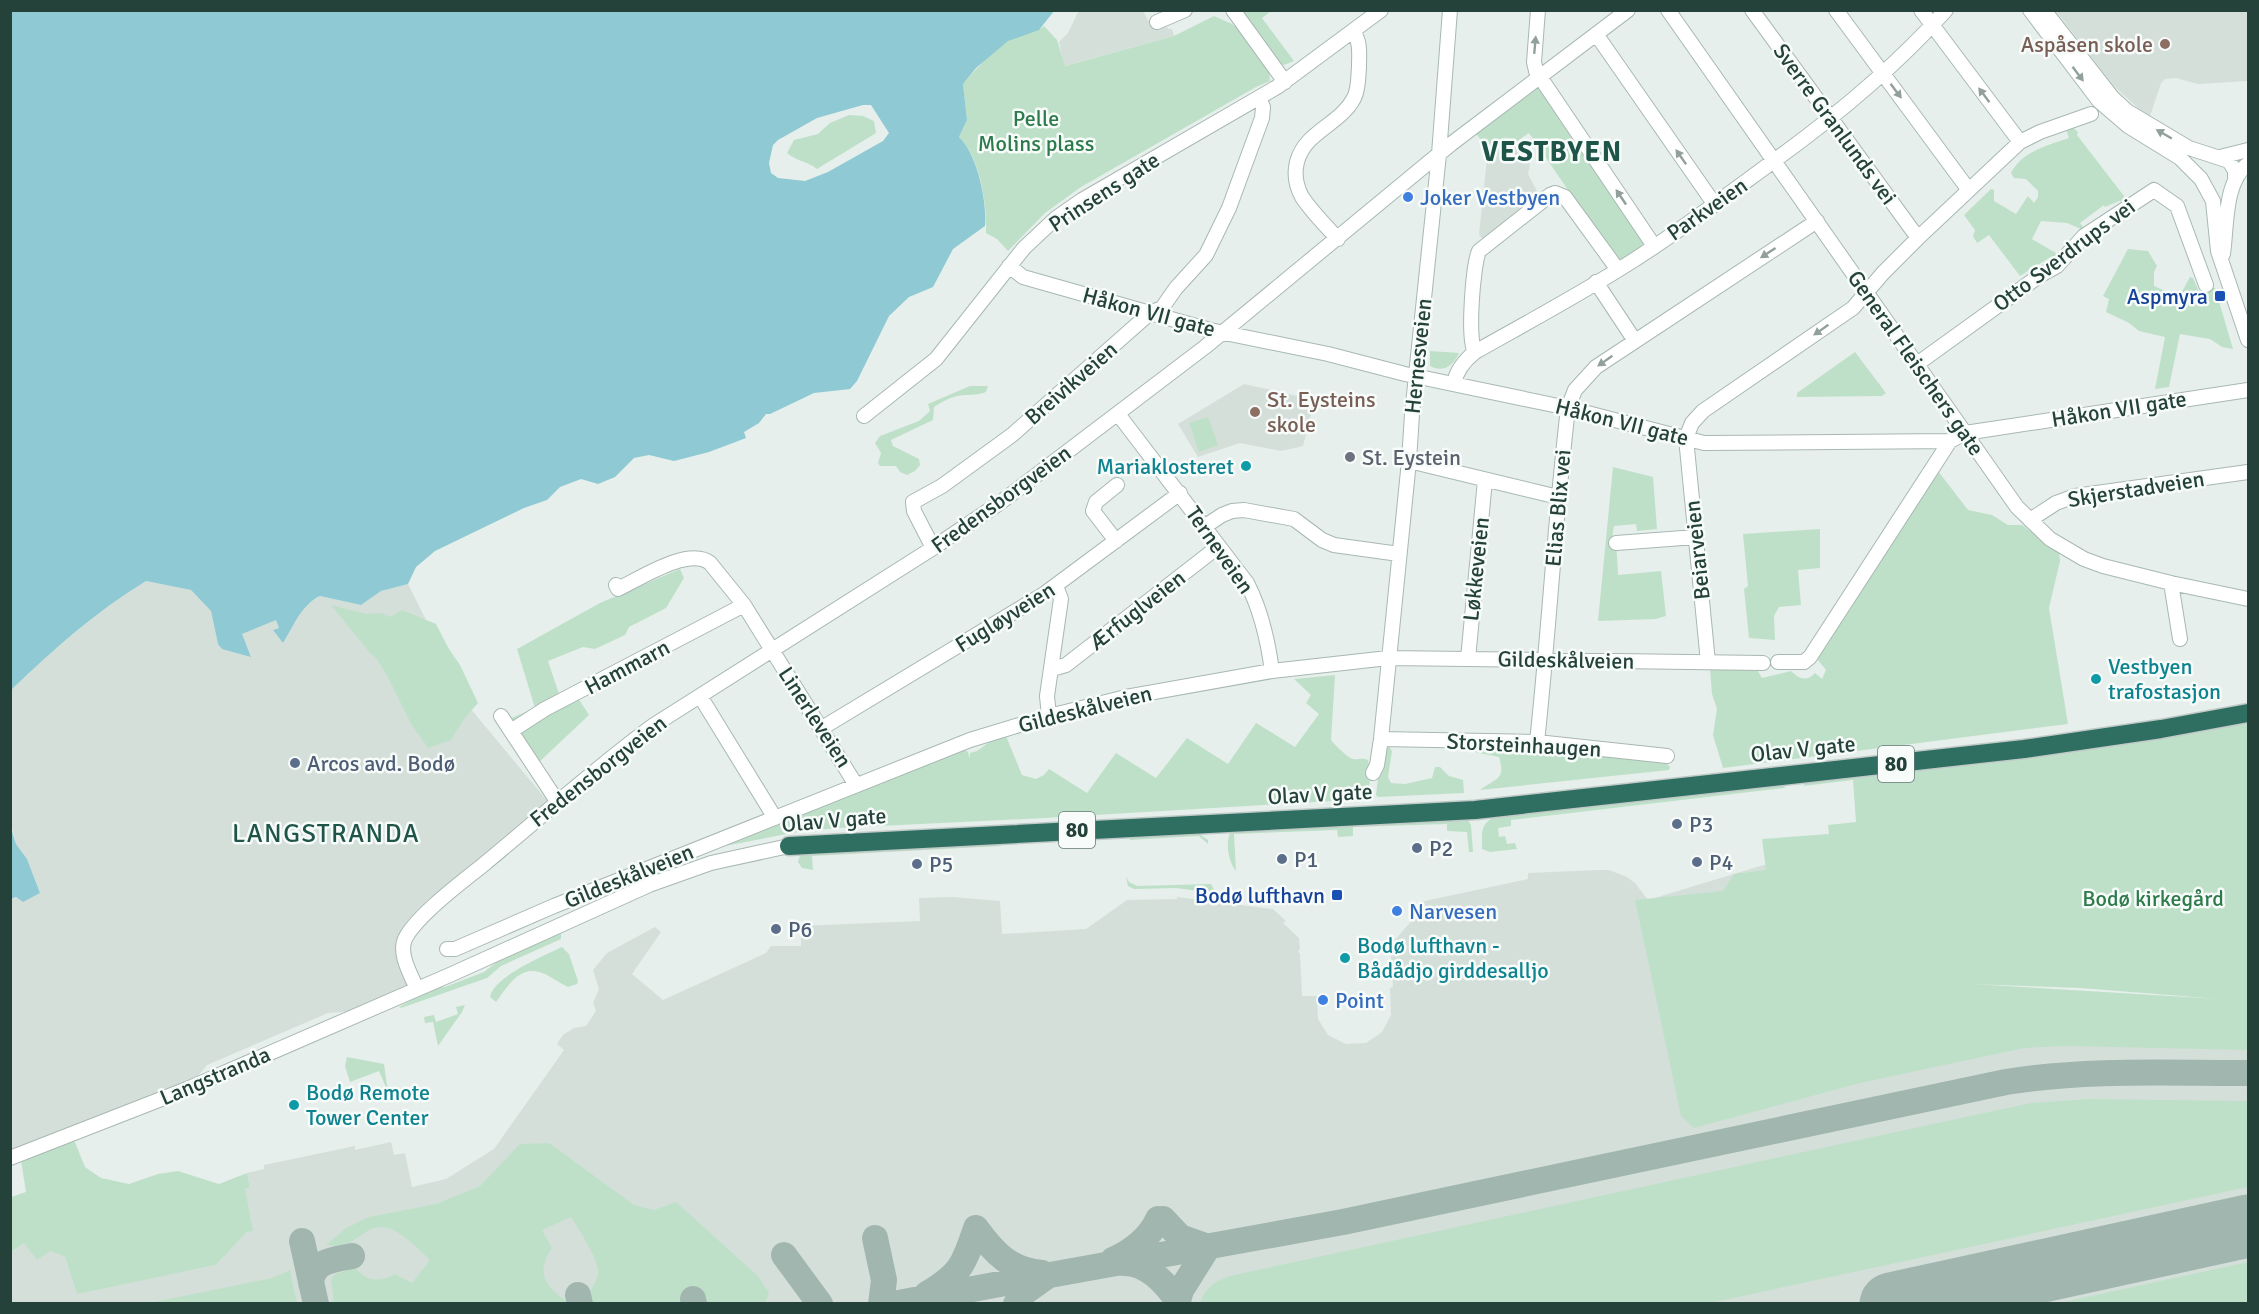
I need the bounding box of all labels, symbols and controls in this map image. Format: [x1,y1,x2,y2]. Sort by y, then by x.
place label: Aspåsen skole [2021,31,2153,58]
one-way arrow [1530,35,1540,54]
marker: Aspåsen skole [2158,37,2172,51]
street label: Sverre Granlunds vei [1768,38,1902,210]
one-way arrow [2072,66,2084,81]
one-way arrow [1890,83,1902,99]
one-way arrow [1979,88,1991,103]
park label: Pelle Molins plass [978,105,1094,157]
one-way arrow [2156,129,2173,139]
district label: VESTBYEN [1481,135,1623,169]
street label: Prinsens gate [1044,146,1164,238]
one-way arrow [1675,149,1687,165]
street label: Parkveien [1662,172,1752,246]
place label: Joker Vestbyen [1420,184,1560,211]
marker: Joker Vestbyen [1401,190,1415,204]
one-way arrow [1615,190,1627,206]
street label: Otto Sverdrups vei [1988,193,2140,317]
one-way arrow [1760,247,1776,259]
street label: General Fleischers gate [1842,265,1990,461]
street label: Håkon VII gate [1080,281,1218,343]
place label: Aspmyra [2127,283,2208,310]
marker: Aspmyra [2213,289,2227,303]
street label: Hernesveien [1398,297,1438,415]
one-way arrow [1813,324,1829,335]
street label: Breivikveien [1019,335,1123,431]
one-way arrow [1598,355,1614,367]
street label: Håkon VII gate [2050,385,2188,433]
place label: St. Eysteins skole [1267,386,1376,438]
street label: Håkon VII gate [1553,392,1691,452]
marker: St. Eysteins skole [1248,405,1262,419]
street label: Fredensborgveien [926,439,1076,559]
place label: St. Eystein [1362,444,1461,471]
street label: Elias Blix vei [1539,448,1577,568]
marker: St. Eystein [1343,450,1357,464]
place label: Mariaklosteret [1097,453,1234,480]
marker: Mariaklosteret [1239,459,1253,473]
street label: Skjerstadveien [2066,465,2206,513]
street label: Beiarveien [1678,499,1716,601]
street label: Terneveien [1180,501,1260,599]
street label: Løkkeveien [1457,516,1495,622]
street label: Ærfuglveien [1083,564,1191,656]
street label: Fugløyveien [950,576,1060,658]
street label: Hammarn [580,633,674,701]
street label: Gildeskålveien [1497,645,1635,675]
place label: Vestbyen trafostasjon [2108,653,2221,705]
street label: Linerleveien [772,661,858,773]
marker: Vestbyen trafostasjon [2089,672,2103,686]
street label: Gildeskålveien [1015,679,1155,739]
street label: Fredensborgveien [524,709,672,833]
street label: Storsteinhaugen [1446,727,1602,763]
street label: Olav V gate [1749,730,1857,768]
road number: 80 [1878,746,1914,782]
place label: Arcos avd. Bodø [307,750,455,777]
marker: Arcos avd. Bodø [288,756,302,770]
street label: Olav V gate [1267,778,1373,810]
street label: Olav V gate [780,802,888,838]
place label: P3 [1689,811,1713,838]
road number: 80 [1059,812,1095,848]
marker: P3 [1670,817,1684,831]
district label: LANGSTRANDA [232,818,420,850]
place label: P2 [1429,835,1453,862]
street label: Gildeskålveien [560,838,698,914]
marker: P2 [1410,841,1424,855]
place label: P1 [1294,846,1318,873]
place label: P4 [1709,849,1733,876]
place label: P5 [929,851,953,878]
marker: P1 [1275,852,1289,866]
marker: P4 [1690,855,1704,869]
marker: P5 [910,857,924,871]
place label: Bodø lufthavn [1195,882,1325,909]
park label: Bodø kirkegård [2082,885,2224,912]
marker: Bodø lufthavn [1330,888,1344,902]
place label: Narvesen [1409,898,1497,925]
marker: Narvesen [1390,904,1404,918]
place label: P6 [788,916,812,943]
marker: P6 [769,922,783,936]
place label: Bodø lufthavn - Bådådjo girddesalljo [1357,932,1549,984]
marker: Bodø lufthavn - Bådådjo girddesalljo [1338,951,1352,965]
place label: Point [1335,987,1384,1014]
marker: Point [1316,993,1330,1007]
street label: Langstranda [156,1041,274,1111]
place label: Bodø Remote Tower Center [306,1079,430,1131]
marker: Bodø Remote Tower Center [287,1098,301,1112]

